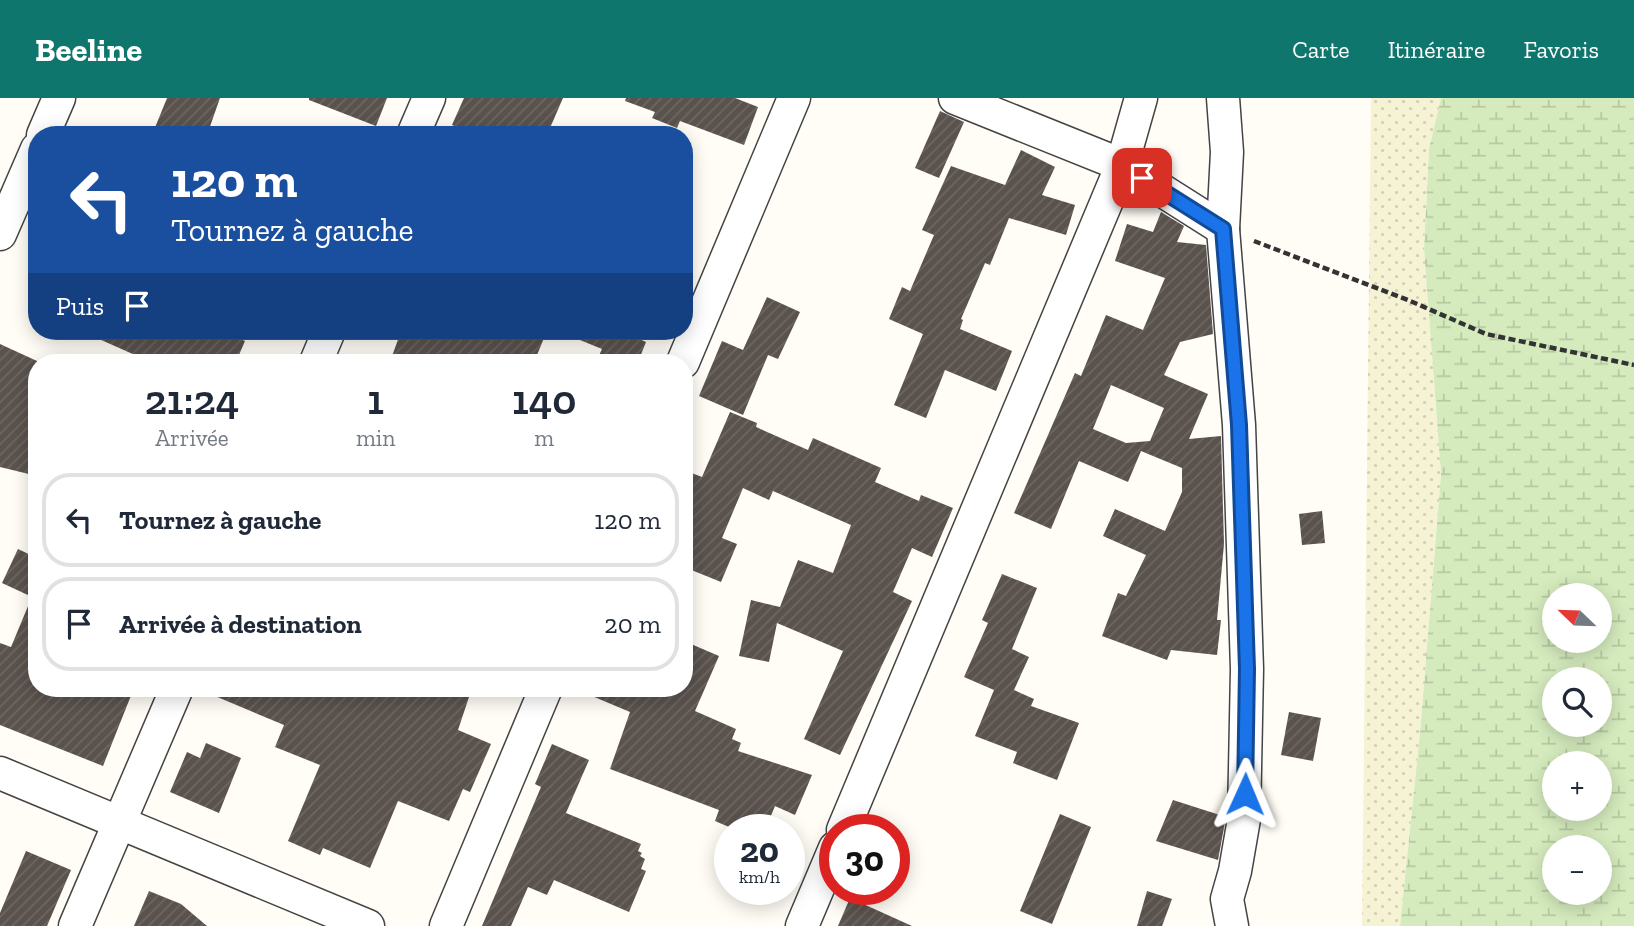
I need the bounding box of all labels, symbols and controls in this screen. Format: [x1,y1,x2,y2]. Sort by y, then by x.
text: Beeline [35,30,142,69]
text: Carte [1292,35,1350,64]
text: Itinéraire [1388,35,1485,64]
text: Favoris [1523,35,1599,64]
pin [1112,148,1172,208]
text: 120 m [171,151,297,210]
icon: left [56,154,147,245]
icon: arrive [1123,159,1161,197]
text: Tournez à gauche [171,211,414,249]
icon: arrive [118,287,156,325]
text: Puis [56,290,104,322]
text: 21:24 [145,374,239,425]
text: 1 [367,374,384,425]
text: 140 [512,374,576,425]
text: Arrivée [155,424,229,452]
text: min [356,424,395,452]
text: m [534,424,554,452]
icon: left [60,501,98,539]
text: Tournez à gauche [119,504,321,536]
text: 120 m [594,504,661,536]
north arrow [1542,583,1612,653]
map controls [1542,583,1612,905]
icon: arrive [60,605,98,643]
text: Arrivée à destination [119,608,362,640]
text: 20 m [604,608,661,640]
button: search [1542,667,1612,737]
button: + [1542,751,1612,821]
position arrow [1208,757,1282,831]
speed limit sign: 30 [819,814,910,905]
text: 20 [740,829,779,871]
button: − [1542,835,1612,905]
text: km/h [739,866,780,888]

